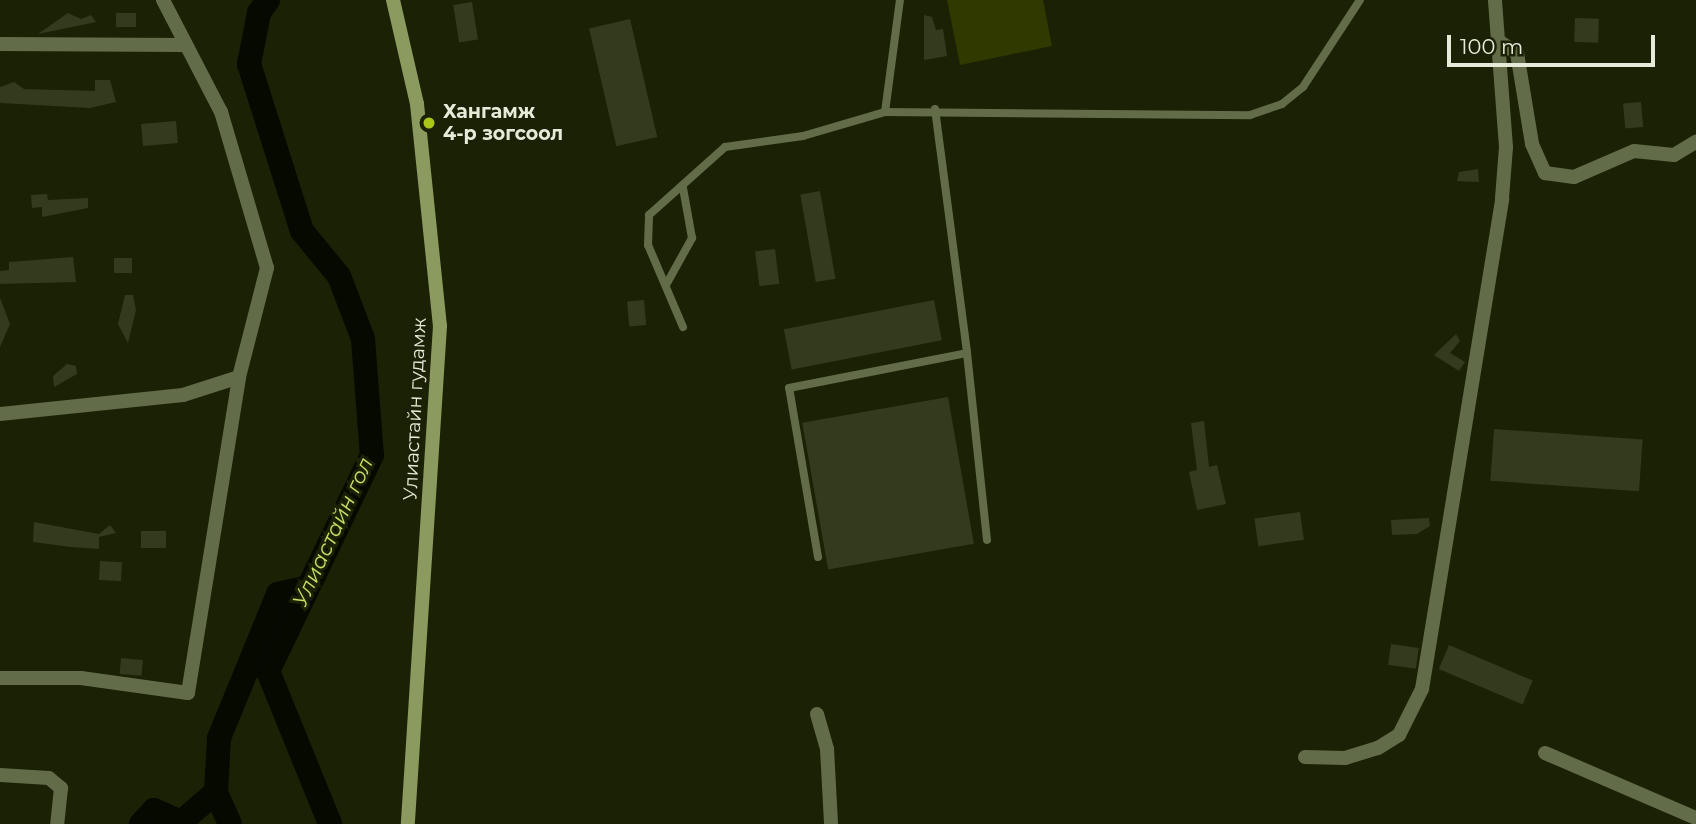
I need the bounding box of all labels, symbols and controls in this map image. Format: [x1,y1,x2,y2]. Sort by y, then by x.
scale bar [1451,21,1659,65]
text: 100 m [1460,34,1523,59]
place label: Хангамж 4-р зогсоол [443,101,563,145]
marker: Хангамж 4-р зогсоол [421,115,437,131]
street label: Улиастайн гудамж [399,317,431,501]
water label: Улиастайн гол [287,453,379,611]

